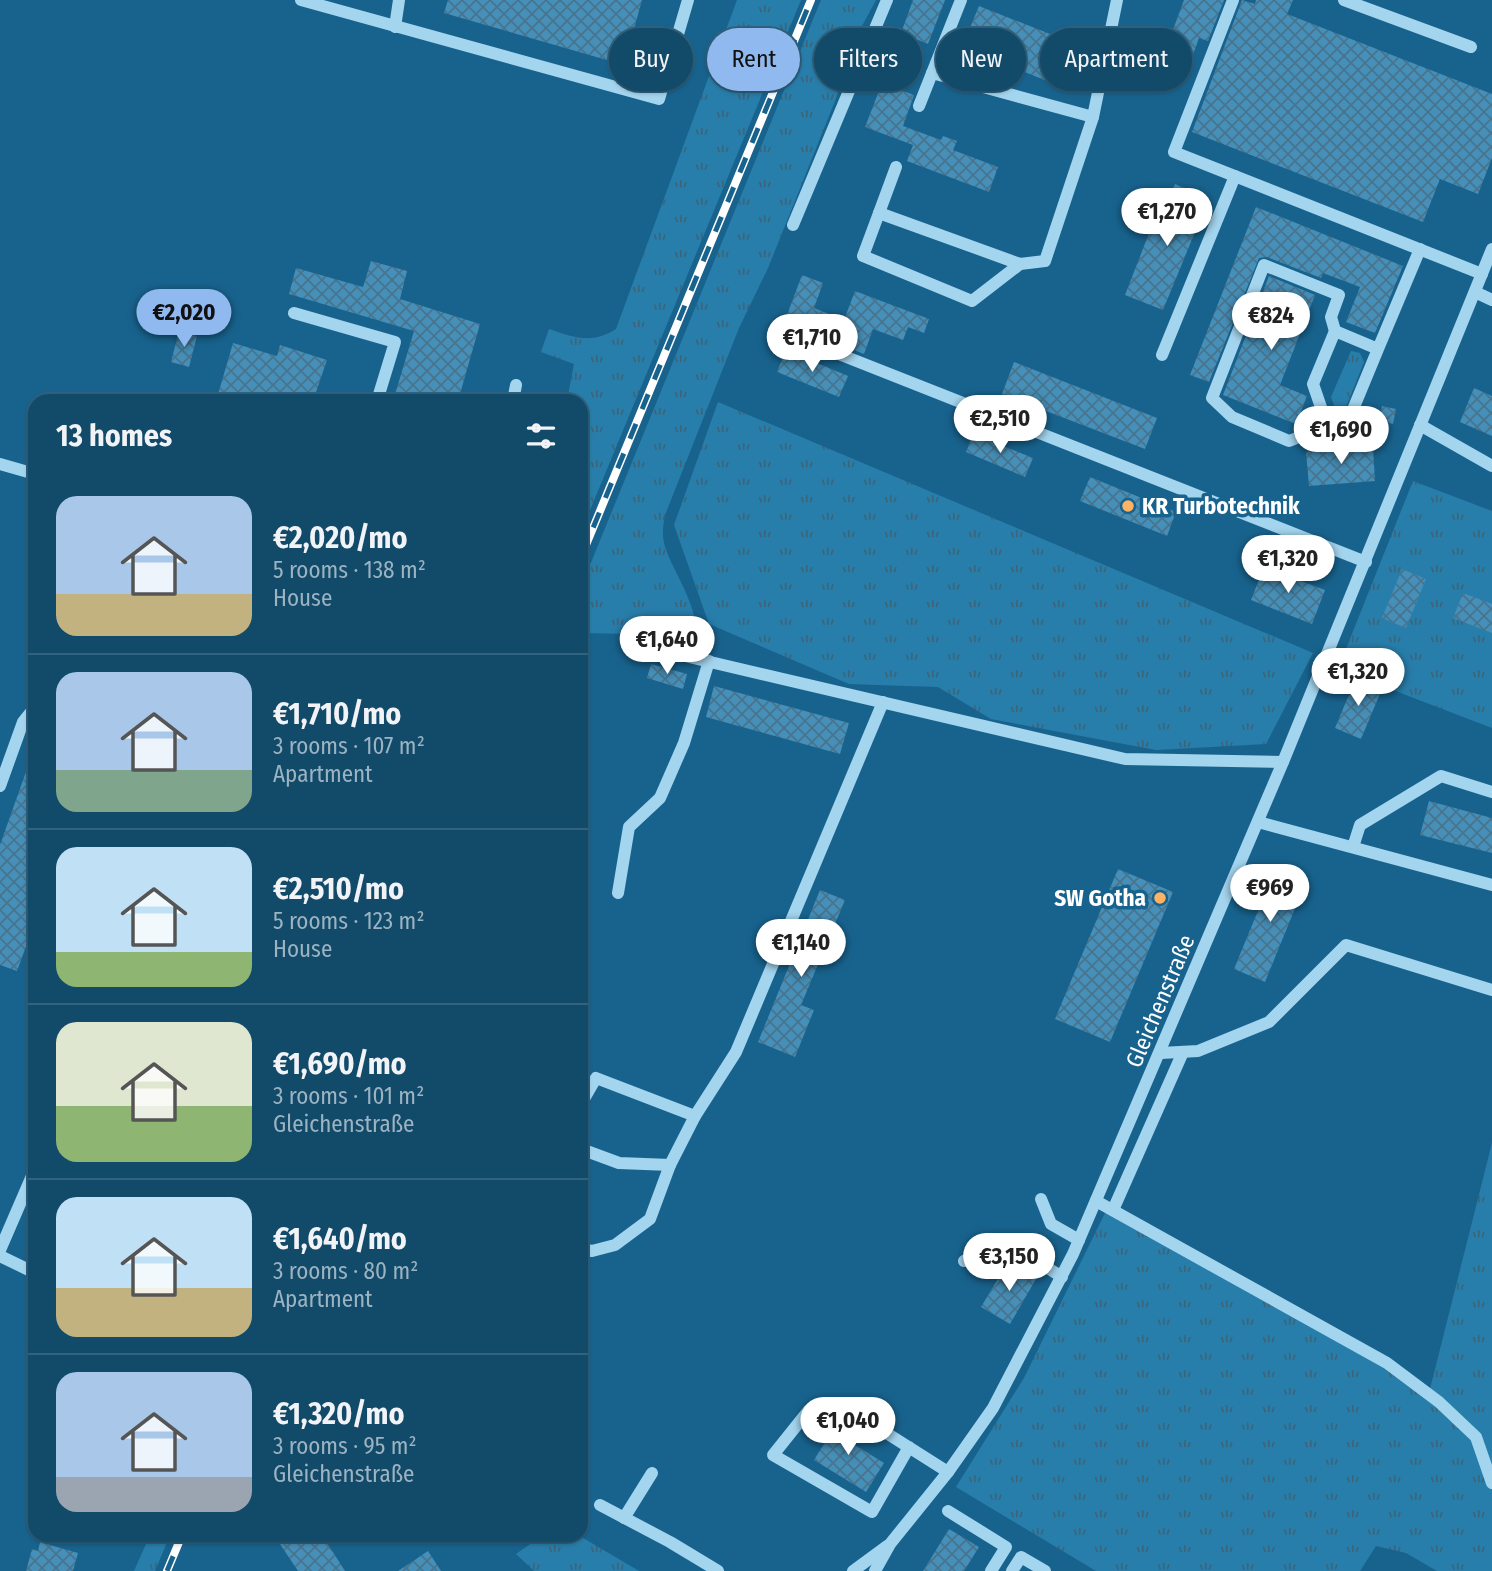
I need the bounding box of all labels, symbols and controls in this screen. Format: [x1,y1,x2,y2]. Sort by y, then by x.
chip: Buy [609,28,693,91]
chip: Rent [707,28,800,91]
chip: Filters [814,28,922,91]
chip: New [936,28,1026,91]
chip: Apartment [1040,28,1192,91]
pin: €1,270 [1110,188,1224,248]
text: €1,270 [1137,197,1197,225]
pin: €2,020 [127,290,241,349]
pin: €824 [1230,292,1312,352]
text: €2,020 [152,298,216,326]
text: €824 [1248,301,1294,329]
pin: €1,710 [755,314,869,374]
text: €1,710 [783,323,841,351]
pin: €2,510 [943,396,1057,455]
text: €2,510 [970,404,1030,432]
pin: €1,690 [1284,406,1398,466]
text: €1,690 [1310,415,1372,443]
icon: filters [522,417,560,455]
text: 13 homes [56,418,172,454]
place label: KR Turbotechnik [1142,492,1300,520]
marker: KR Turbotechnik [1120,498,1136,514]
text: €2,020/mo [273,520,407,556]
icon: home [112,524,196,608]
pin: €1,320 [1231,536,1345,595]
text: €1,320 [1258,544,1318,572]
text: 5 rooms · 138 m² [273,556,426,584]
text: House [273,584,332,612]
pin: €1,640 [610,616,724,676]
text: €1,640 [636,625,698,653]
pin: €1,320 [1301,648,1415,708]
text: €1,320 [1328,657,1388,685]
text: €1,710/mo [273,696,401,732]
icon: home [112,700,196,784]
text: 3 rooms · 107 m² [273,732,425,760]
text: Apartment [273,760,373,788]
pin: €969 [1229,864,1311,924]
text: €2,510/mo [273,871,404,907]
text: €969 [1246,873,1294,901]
icon: home [112,875,196,959]
place label: SW Gotha [1054,884,1146,912]
marker: SW Gotha [1152,890,1168,906]
text: 5 rooms · 123 m² [273,907,424,935]
pin: €1,140 [744,920,858,979]
text: €1,140 [772,928,830,956]
street label: Gleichenstraße [1119,930,1201,1072]
text: House [273,935,332,963]
text: €1,690/mo [273,1046,407,1082]
icon: home [112,1050,196,1134]
text: 3 rooms · 101 m² [273,1082,424,1110]
text: Gleichenstraße [273,1110,414,1138]
text: €1,640/mo [273,1221,407,1257]
icon: home [112,1225,196,1309]
pin: €3,150 [952,1234,1066,1293]
text: €3,150 [979,1242,1039,1270]
text: 3 rooms · 80 m² [273,1257,418,1285]
text: Apartment [273,1285,373,1313]
text: €1,320/mo [273,1396,404,1432]
pin: €1,040 [791,1398,905,1457]
icon: home [112,1400,196,1484]
text: €1,040 [816,1406,880,1434]
text: 3 rooms · 95 m² [273,1432,417,1460]
text: Gleichenstraße [273,1460,414,1488]

